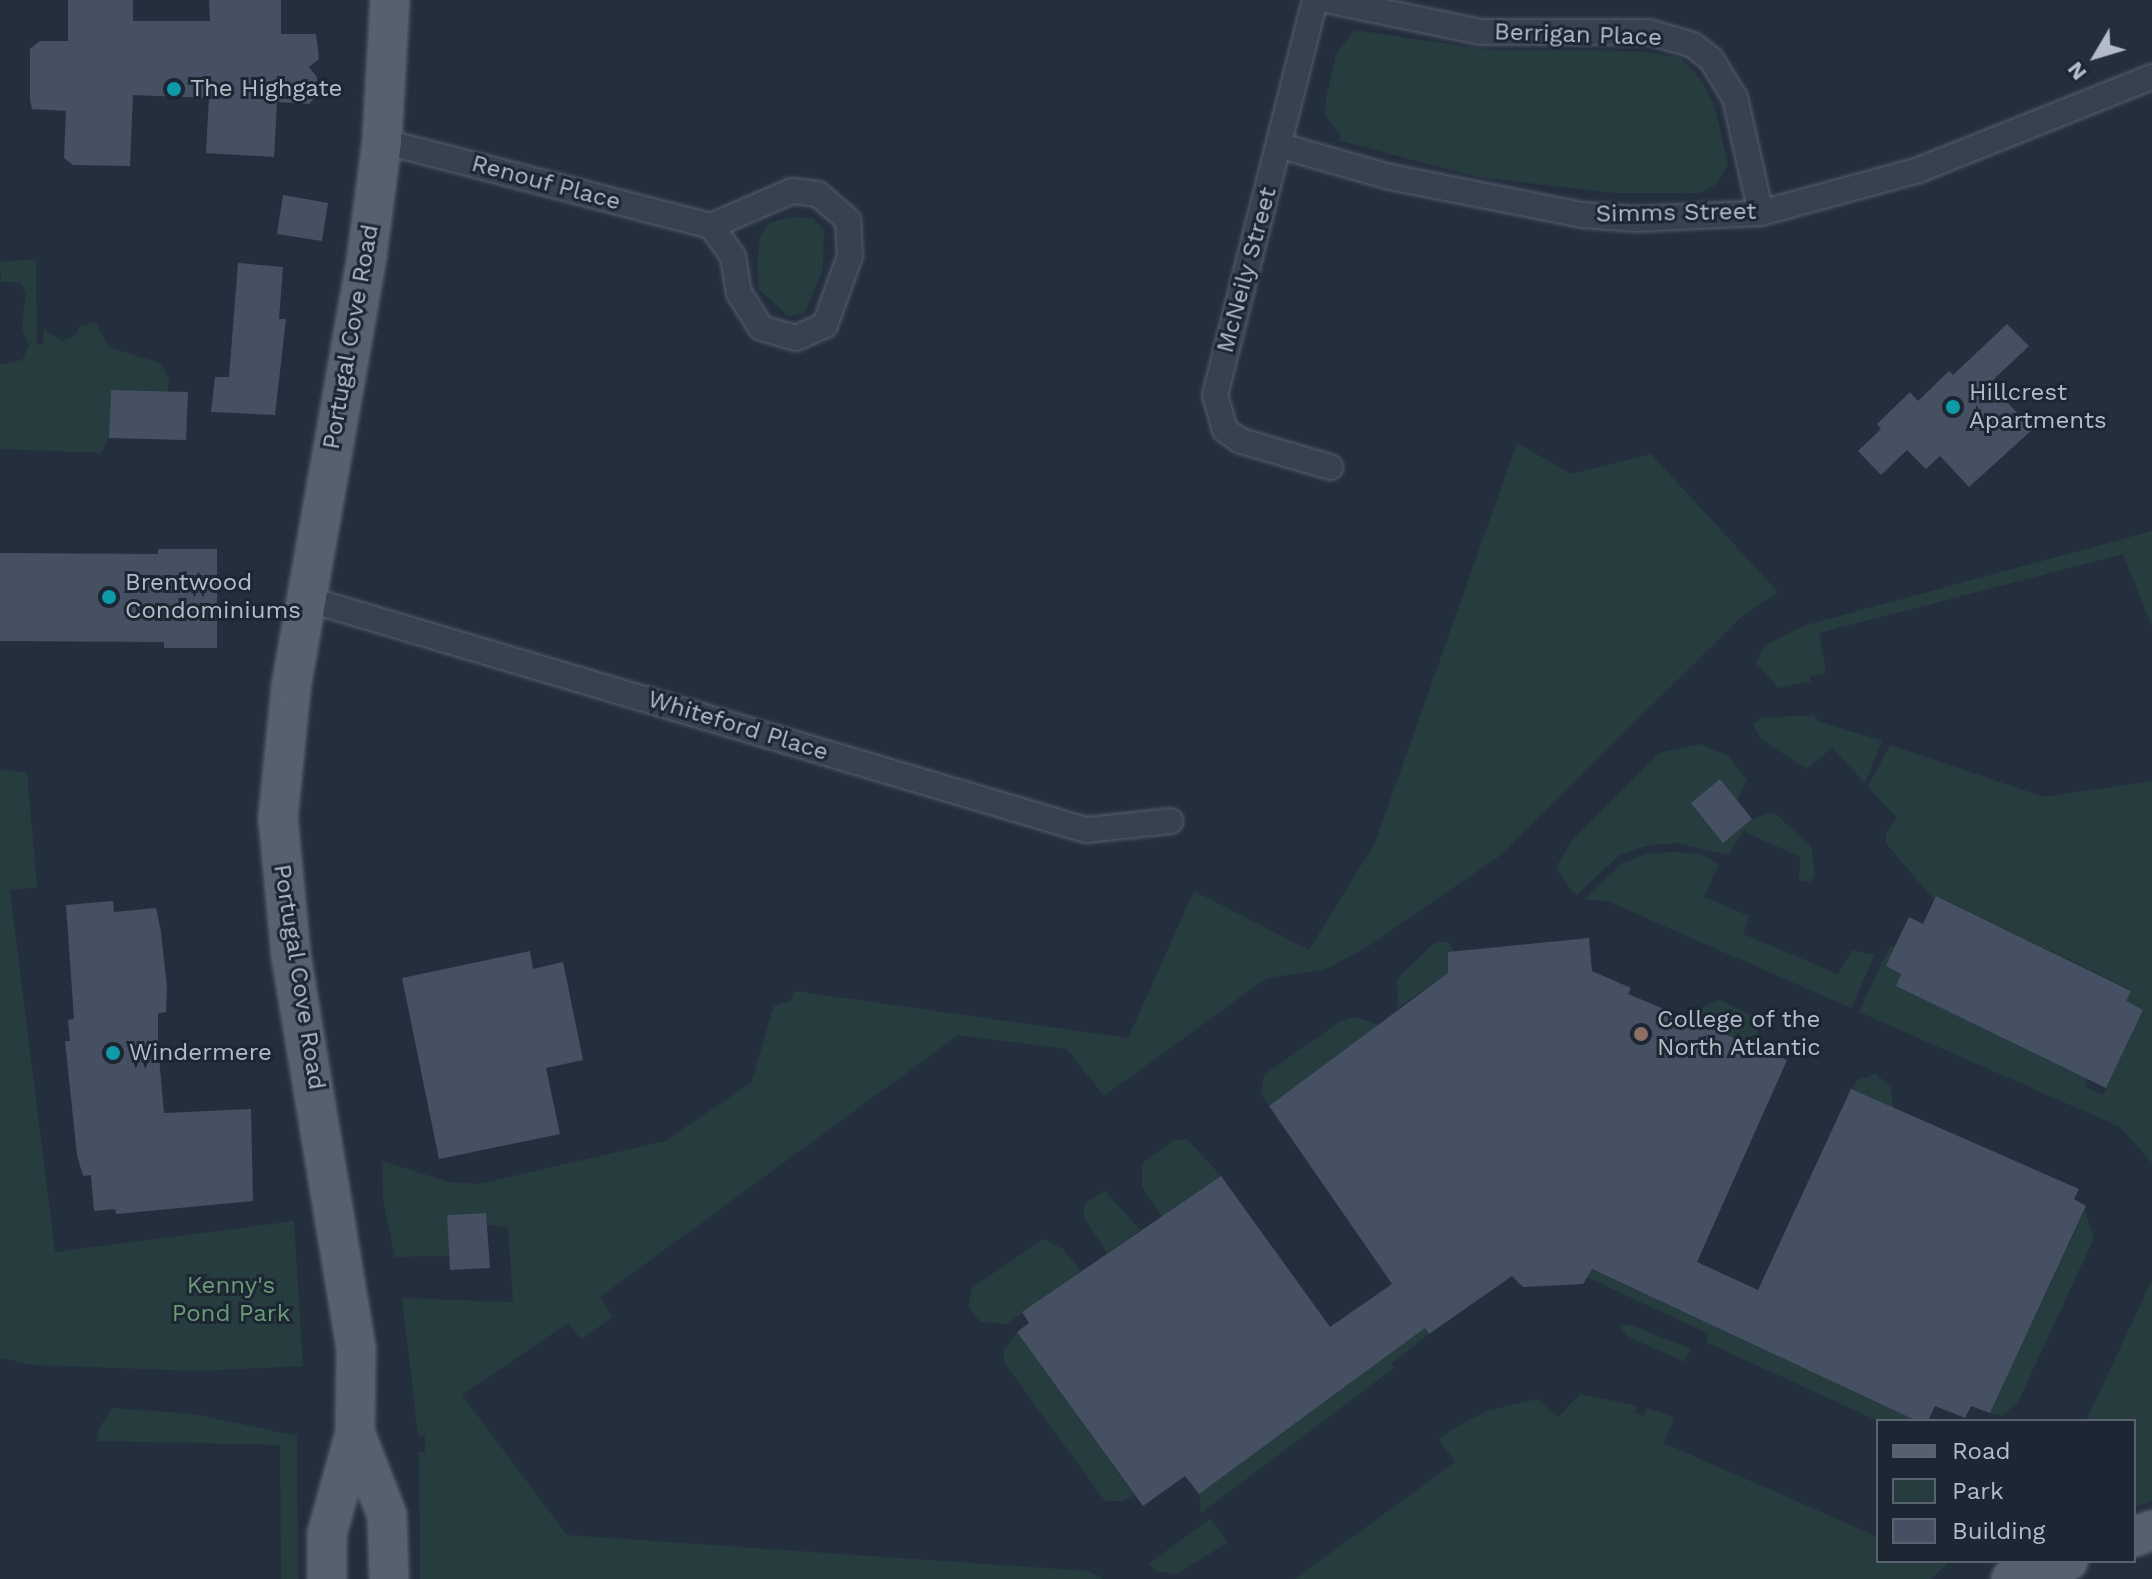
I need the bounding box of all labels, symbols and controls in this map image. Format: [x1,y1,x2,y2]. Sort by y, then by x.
north arrow [2056,16,2136,96]
street label: Berrigan Place [1494,18,1662,52]
text: N [2062,57,2092,85]
place label: The Highgate [190,75,342,103]
marker: The Highgate [165,80,183,98]
street label: Renouf Place [468,149,624,217]
street label: McNeily Street [1211,184,1283,356]
street label: Simms Street [1596,197,1756,229]
street label: Portugal Cove Road [317,222,385,452]
place label: Hillcrest Apartments [1969,379,2107,435]
marker: Hillcrest Apartments [1944,398,1962,416]
place label: Brentwood Condominiums [125,569,301,625]
marker: Brentwood Condominiums [100,588,118,606]
street label: Whiteford Place [644,685,832,767]
street label: Portugal Cove Road [267,862,331,1092]
place label: College of the North Atlantic [1657,1006,1822,1062]
marker: College of the North Atlantic [1632,1025,1650,1043]
place label: Windermere [129,1039,272,1067]
marker: Windermere [104,1044,122,1062]
park label: Kenny's Pond Park [172,1272,290,1328]
legend [1876,1419,2136,1563]
text: Road [1952,1437,2011,1465]
text: Park [1952,1477,2004,1505]
text: Building [1952,1517,2045,1545]

